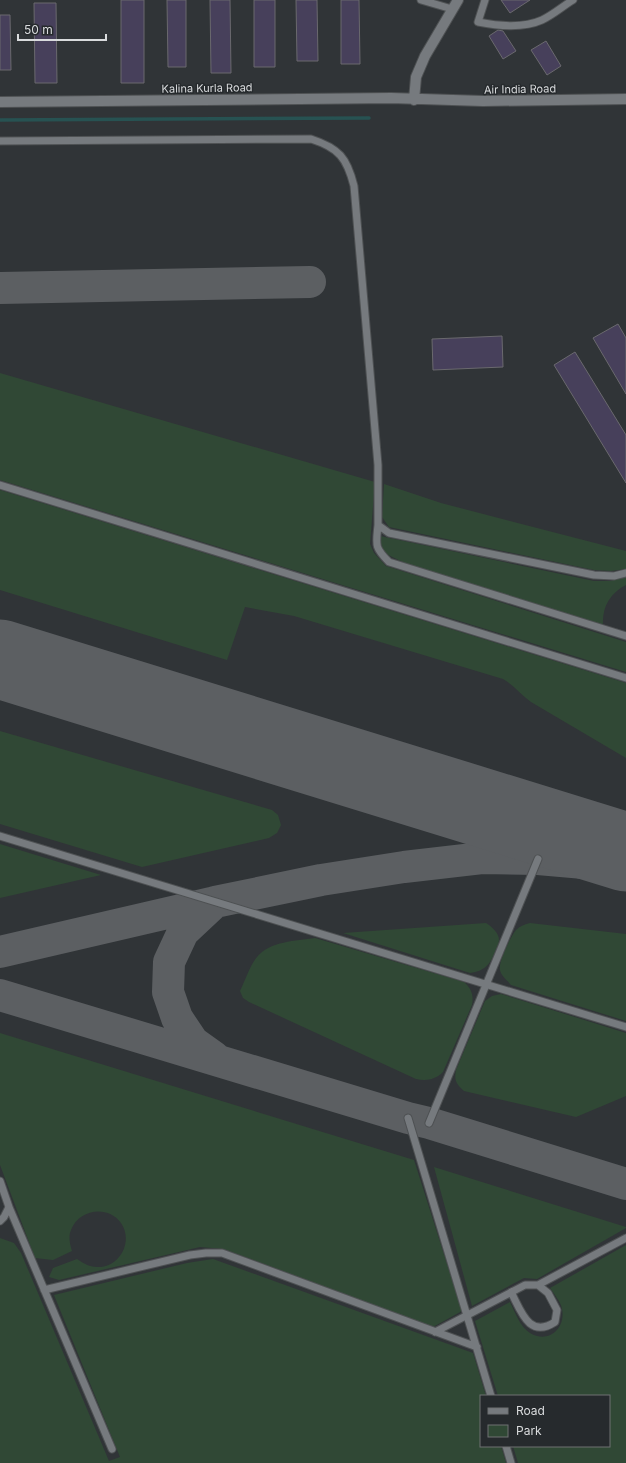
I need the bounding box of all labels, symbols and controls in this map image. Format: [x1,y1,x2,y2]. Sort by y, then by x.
scale bar [18,16,106,42]
text: 50 m [24,22,53,37]
street label: Kalina Kurla Road [161,80,253,96]
street label: Air India Road [484,81,556,97]
legend [480,1395,610,1447]
text: Road [516,1403,545,1418]
text: Park [516,1423,542,1438]

